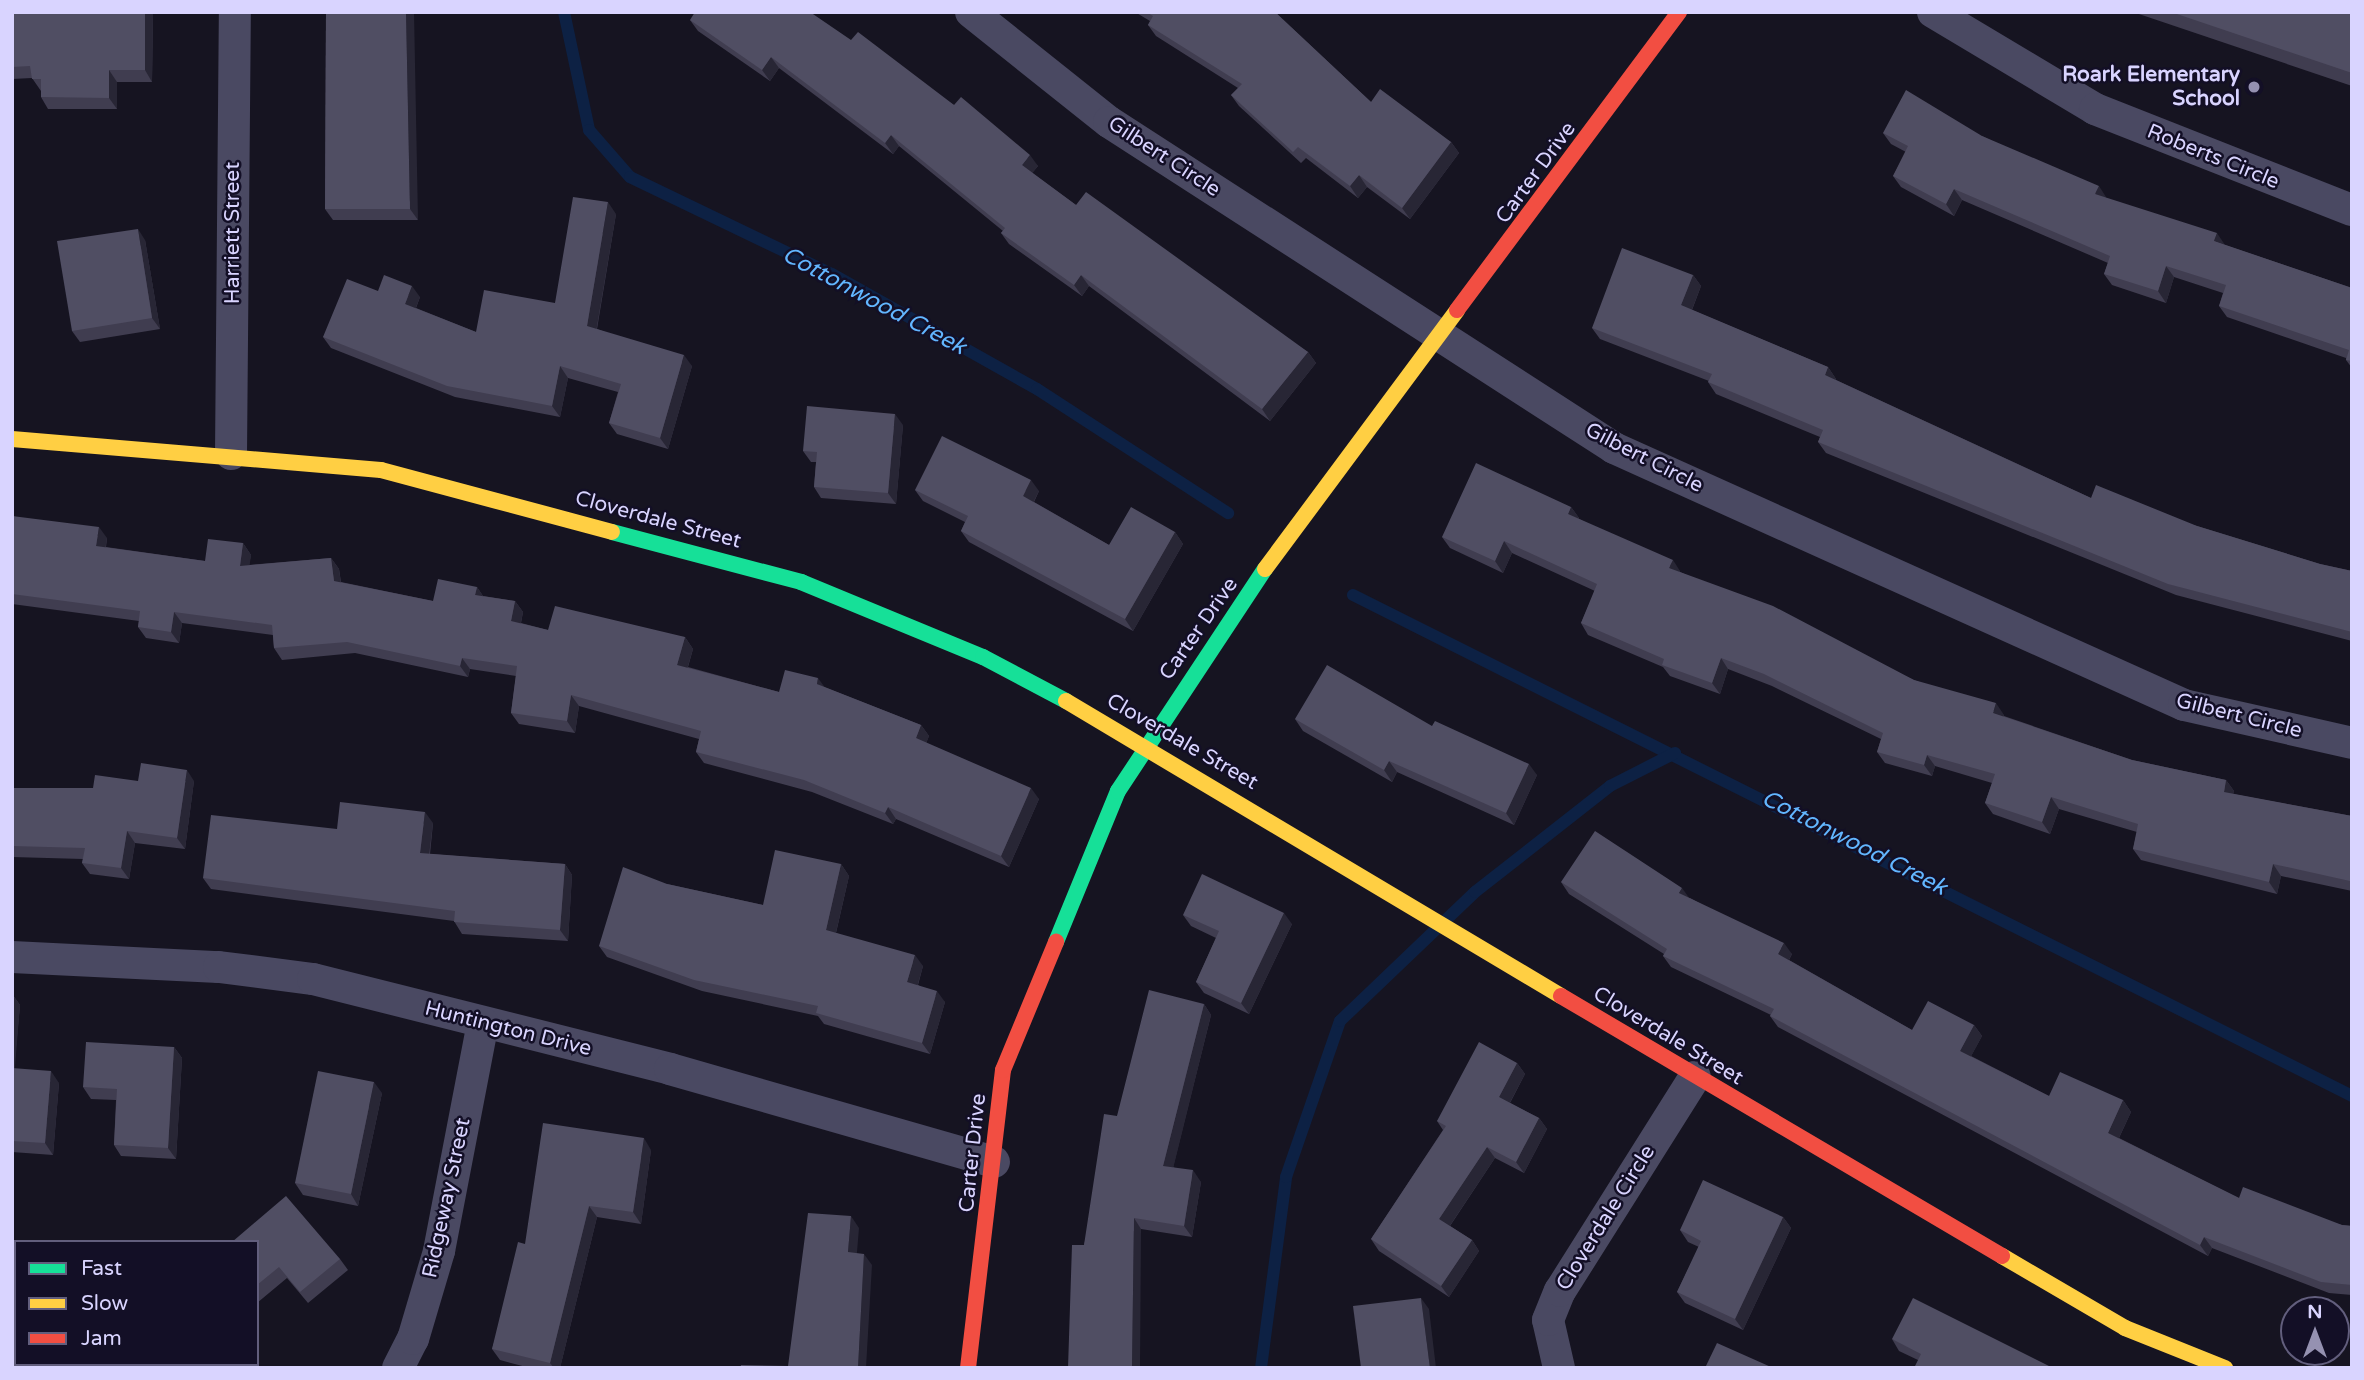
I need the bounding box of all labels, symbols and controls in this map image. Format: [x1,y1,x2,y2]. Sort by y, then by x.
place label: Roark Elementary School [2062,62,2240,112]
marker: Roark Elementary School [2246,79,2262,95]
street label: Gilbert Circle [1103,111,1225,203]
street label: Carter Drive [1491,117,1581,229]
street label: Roberts Circle [2143,119,2283,195]
street label: Harriett Street [220,162,246,304]
water label: Cottonwood Creek [777,241,971,361]
street label: Gilbert Circle [1581,418,1707,498]
street label: Cloverdale Street [572,486,744,554]
street label: Carter Drive [1154,573,1244,685]
street label: Cloverdale Street [1102,688,1262,796]
street label: Gilbert Circle [2173,688,2305,744]
water label: Cottonwood Creek [1757,784,1951,902]
street label: Cloverdale Street [1588,981,1748,1091]
street label: Huntington Drive [422,996,594,1062]
street label: Carter Drive [954,1092,992,1214]
street label: Ridgeway Street [418,1115,476,1281]
street label: Cloverdale Circle [1551,1141,1661,1295]
legend [14,1240,259,1366]
text: Fast [81,1256,122,1281]
text: Slow [81,1291,128,1316]
north arrow [2280,1296,2350,1366]
text: N [2307,1301,2323,1323]
text: Jam [81,1326,122,1351]

